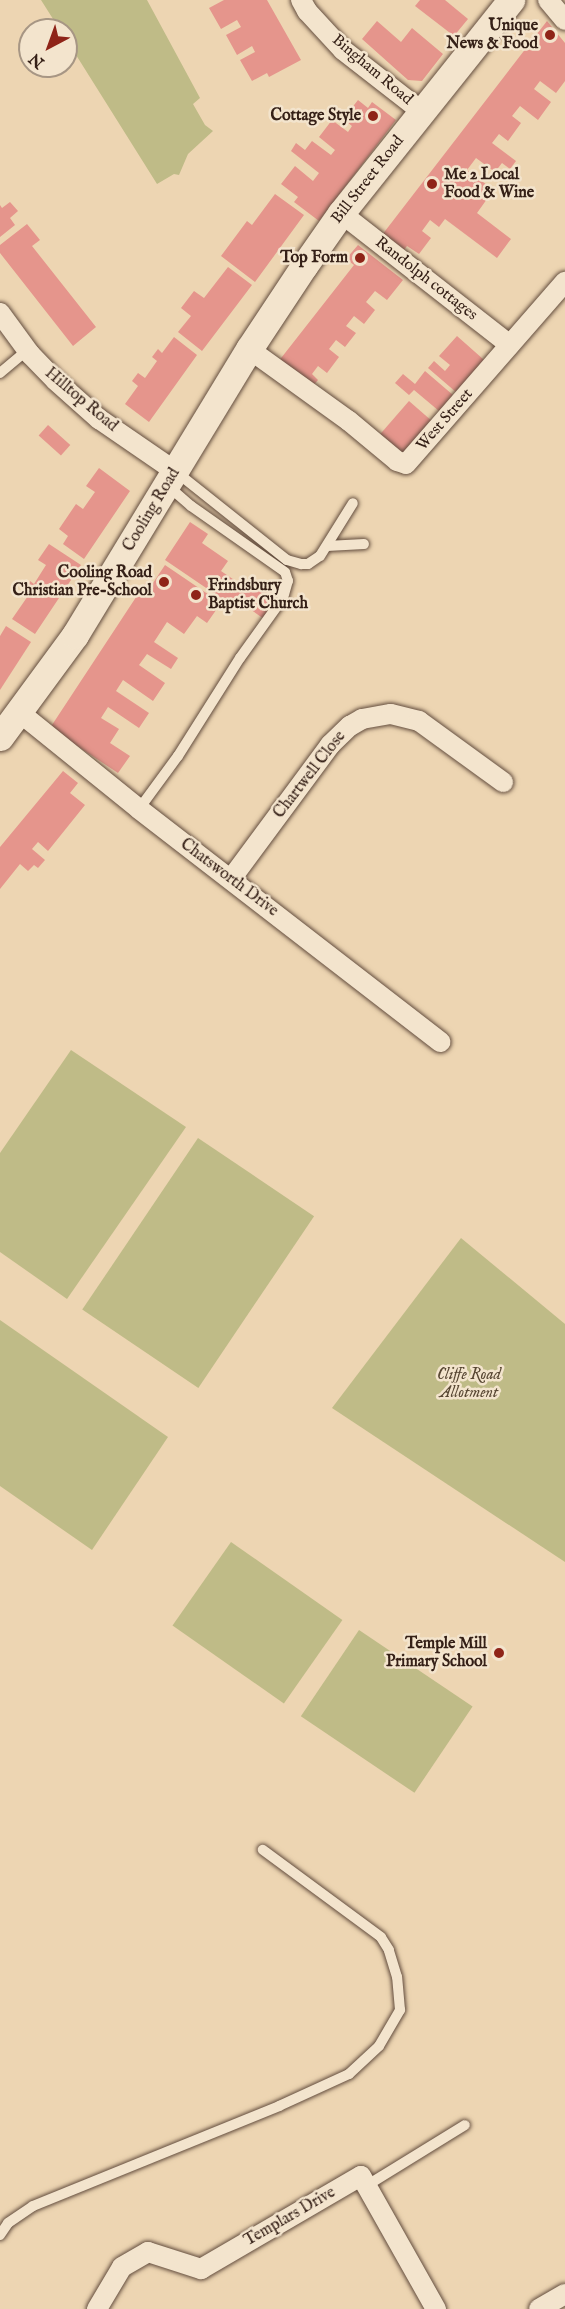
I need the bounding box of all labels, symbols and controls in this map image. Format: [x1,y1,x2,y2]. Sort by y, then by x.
place label: Unique News & Food [446,16,538,54]
north arrow [18,18,78,78]
marker: Unique News & Food [543,28,557,42]
street label: Bingham Road [328,31,416,109]
text: N [26,48,49,72]
place label: Cottage Style [270,106,361,126]
marker: Cottage Style [366,109,380,123]
street label: Bill Street Road [328,132,408,228]
place label: Me 2 Local Food & Wine [444,165,534,203]
marker: Me 2 Local Food & Wine [425,177,439,191]
street label: Randolph cottages [371,233,481,325]
place label: Top Form [280,248,348,268]
marker: Top Form [353,251,367,265]
street label: Hilltop Road [41,364,121,436]
street label: West Street [413,385,477,455]
street label: Cooling Road [120,465,184,555]
place label: Cooling Road Christian Pre-School [13,563,152,601]
marker: Cooling Road Christian Pre-School [157,575,171,589]
place label: Frindsbury Baptist Church [208,576,308,614]
marker: Frindsbury Baptist Church [189,588,203,602]
street label: Chartwell Close [270,727,350,823]
street label: Chatsworth Drive [176,835,282,921]
park label: Cliffe Road Allotment [437,1365,501,1403]
place label: Temple Mill Primary School [386,1634,487,1672]
marker: Temple Mill Primary School [492,1646,506,1660]
street label: Templars Drive [241,2183,339,2251]

